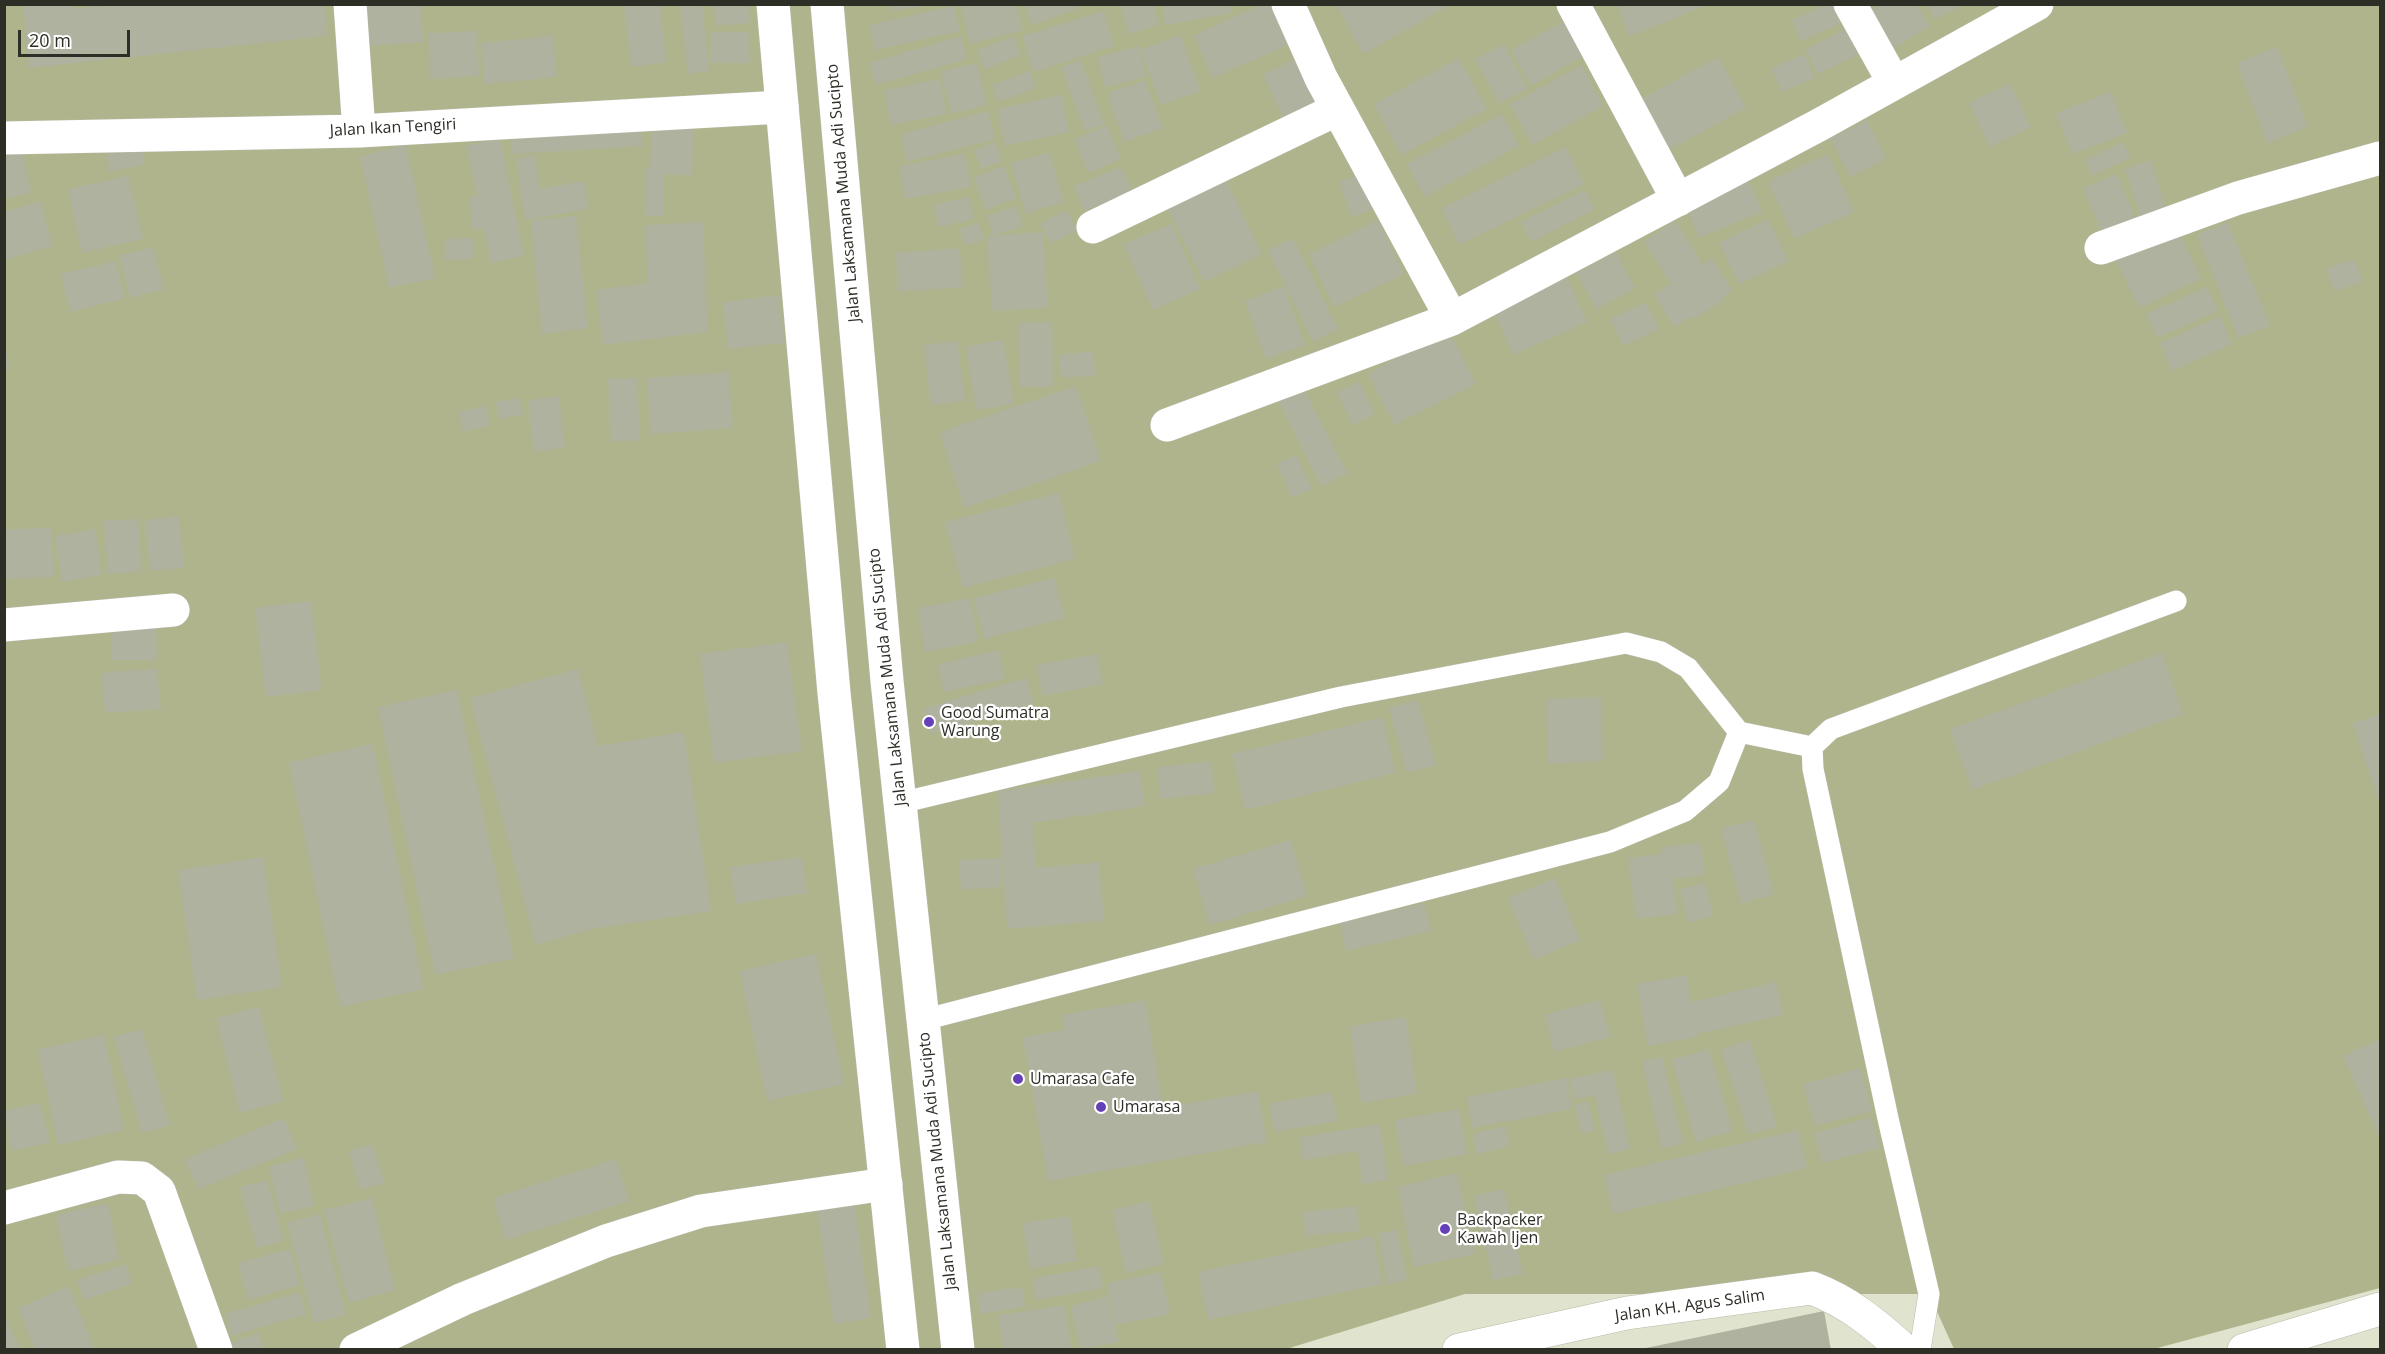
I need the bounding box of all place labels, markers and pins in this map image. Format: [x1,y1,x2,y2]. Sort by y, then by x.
place label: Good Sumatra Warung [941,703,1049,741]
marker: Good Sumatra Warung [922,715,936,729]
place label: Umarasa Cafe [1030,1069,1135,1089]
marker: Umarasa Cafe [1011,1072,1025,1086]
place label: Umarasa [1113,1097,1180,1117]
marker: Umarasa [1094,1100,1108,1114]
place label: Backpacker Kawah Ijen [1457,1210,1543,1248]
marker: Backpacker Kawah Ijen [1438,1222,1452,1236]

